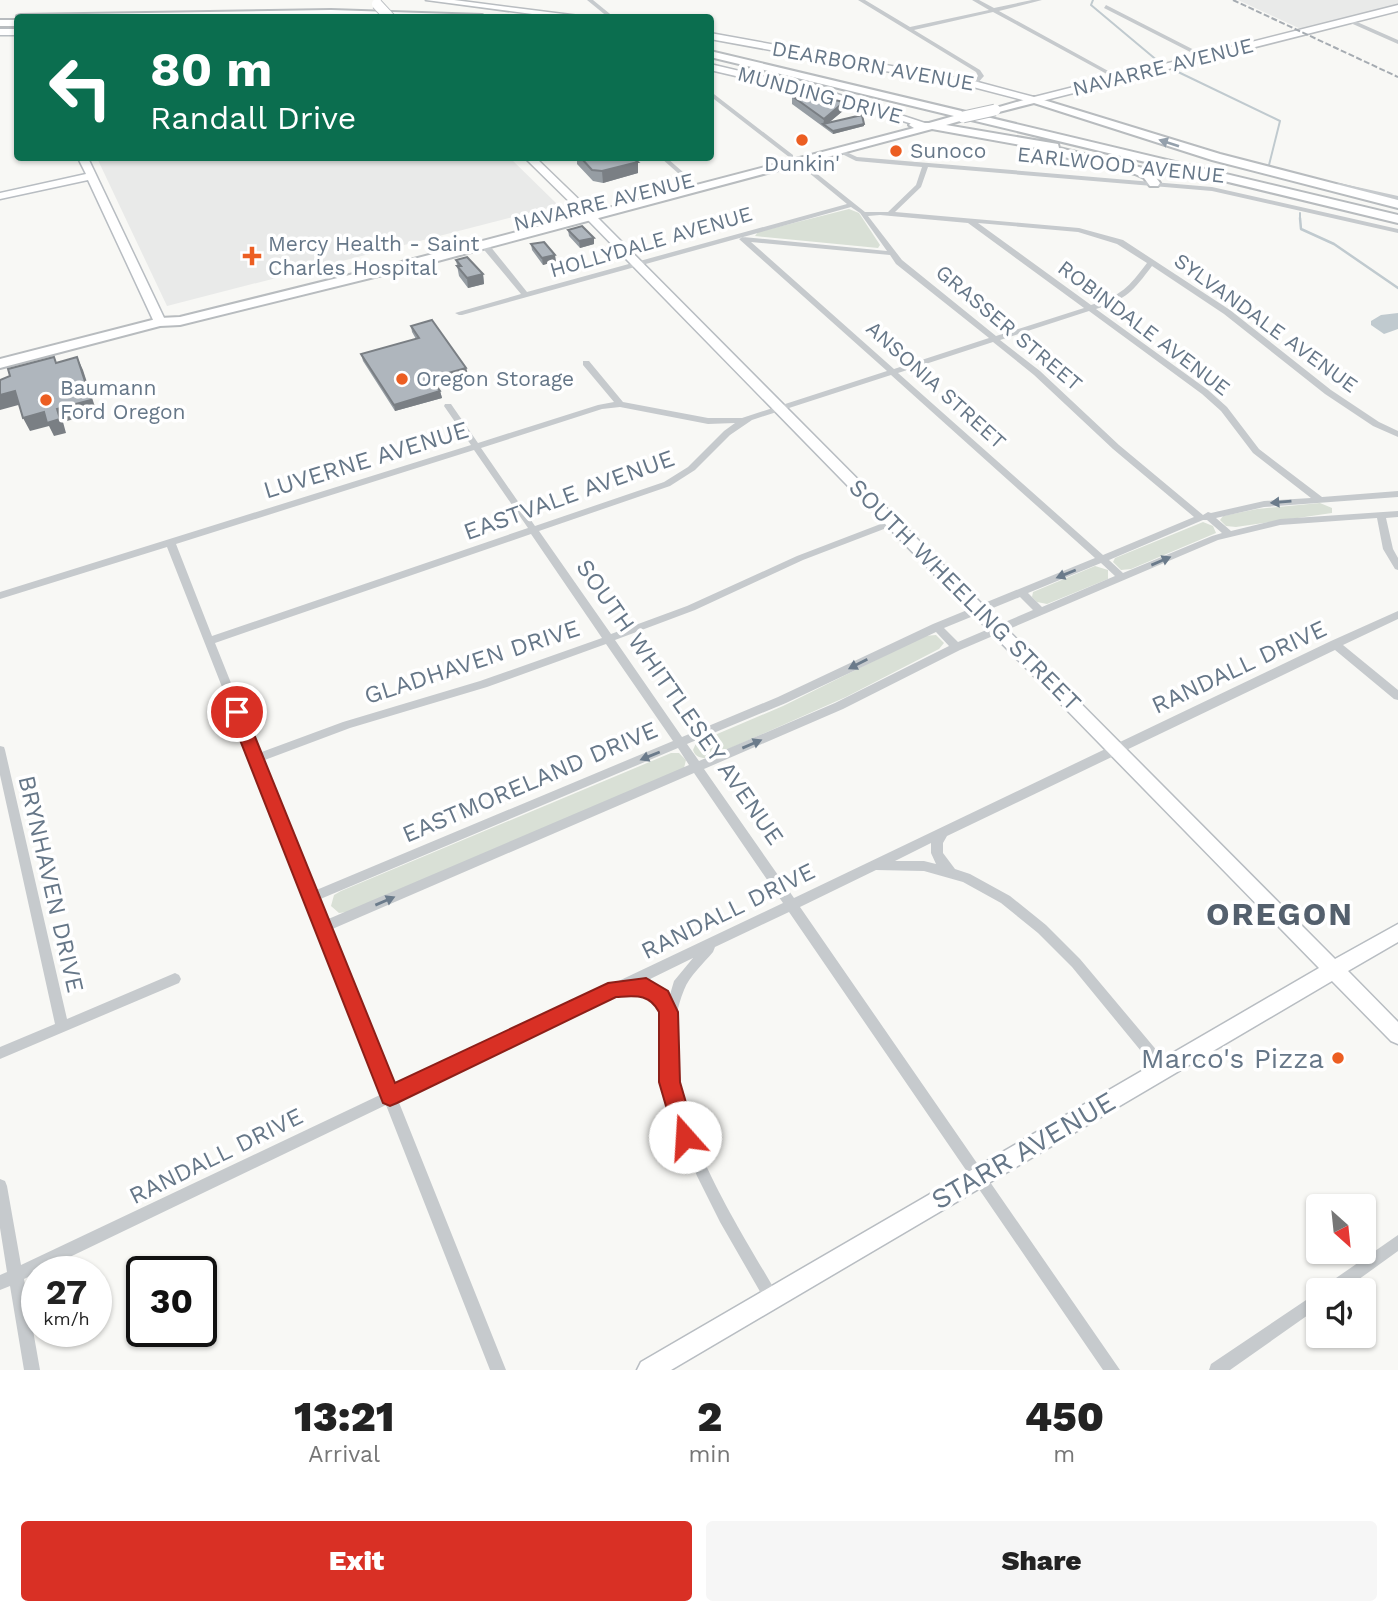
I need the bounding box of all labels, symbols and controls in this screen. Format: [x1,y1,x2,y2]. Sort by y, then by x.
street label: NAVARRE AVENUE [1070,32,1256,101]
street label: DEARBORN AVENUE [770,35,976,96]
text: 80 m [150,40,272,98]
icon: left [35,42,126,133]
street label: MUNDING DRIVE [735,60,905,129]
text: Randall Drive [150,99,356,137]
marker: Dunkin' [794,132,810,148]
one-way arrow [1158,137,1179,147]
place label: Sunoco [910,138,986,163]
street label: EARLWOOD AVENUE [1016,141,1226,188]
marker: Sunoco [888,143,904,159]
place label: Dunkin' [764,151,840,176]
street label: NAVARRE AVENUE [511,167,697,236]
street label: HOLLYDALE AVENUE [547,201,755,282]
place label: Mercy Health - Saint Charles Hospital [268,231,480,280]
marker: Mercy Health - Saint Charles Hospital [242,246,262,266]
street label: SYLVANDALE AVENUE [1170,248,1363,398]
street label: ROBINDALE AVENUE [1053,255,1235,400]
street label: GRASSER STREET [931,259,1088,396]
street label: ANSONIA STREET [861,315,1012,454]
place label: Oregon Storage [416,366,574,391]
marker: Oregon Storage [394,371,410,387]
place label: Baumann Ford Oregon [60,375,186,424]
marker: Baumann Ford Oregon [38,392,54,408]
street label: LUVERNE AVENUE [260,415,472,505]
street label: EASTVALE AVENUE [460,444,678,546]
street label: SOUTH WHEELING STREET [843,473,1087,717]
one-way arrow [1270,497,1292,508]
street label: SOUTH WHITTLESEY AVENUE [570,554,790,850]
one-way arrow [1150,555,1171,566]
one-way arrow [1056,568,1077,579]
street label: GLADHAVEN DRIVE [361,614,583,710]
street label: RANDALL DRIVE [1147,614,1331,720]
one-way arrow [848,659,868,670]
pin [207,682,267,742]
icon: arrive [218,693,256,731]
street label: EASTMORELAND DRIVE [398,716,662,848]
one-way arrow [742,738,763,749]
one-way arrow [639,751,660,762]
street label: BRYNHAVEN DRIVE [12,773,90,995]
street label: RANDALL DRIVE [637,857,819,965]
one-way arrow [375,895,396,906]
district label: OREGON [1206,895,1354,933]
place label: Marco's Pizza [1141,1042,1324,1075]
marker: Marco's Pizza [1330,1050,1346,1066]
street label: STARR AVENUE [925,1084,1121,1216]
position arrow [648,1100,722,1174]
street label: RANDALL DRIVE [125,1102,307,1210]
north arrow [1306,1194,1376,1264]
map controls [1306,1194,1376,1348]
speed limit sign: 30 [126,1256,217,1347]
text: 27 [46,1271,87,1313]
button: sound [1306,1278,1376,1348]
text: km/h [43,1308,90,1329]
text: 13:21 [294,1392,394,1441]
text: 2 [697,1392,722,1441]
text: 450 [1025,1392,1104,1441]
text: Arrival [308,1441,380,1468]
text: min [688,1441,731,1468]
text: m [1053,1441,1075,1468]
button: Exit [21,1521,692,1601]
button: Share [706,1521,1377,1601]

